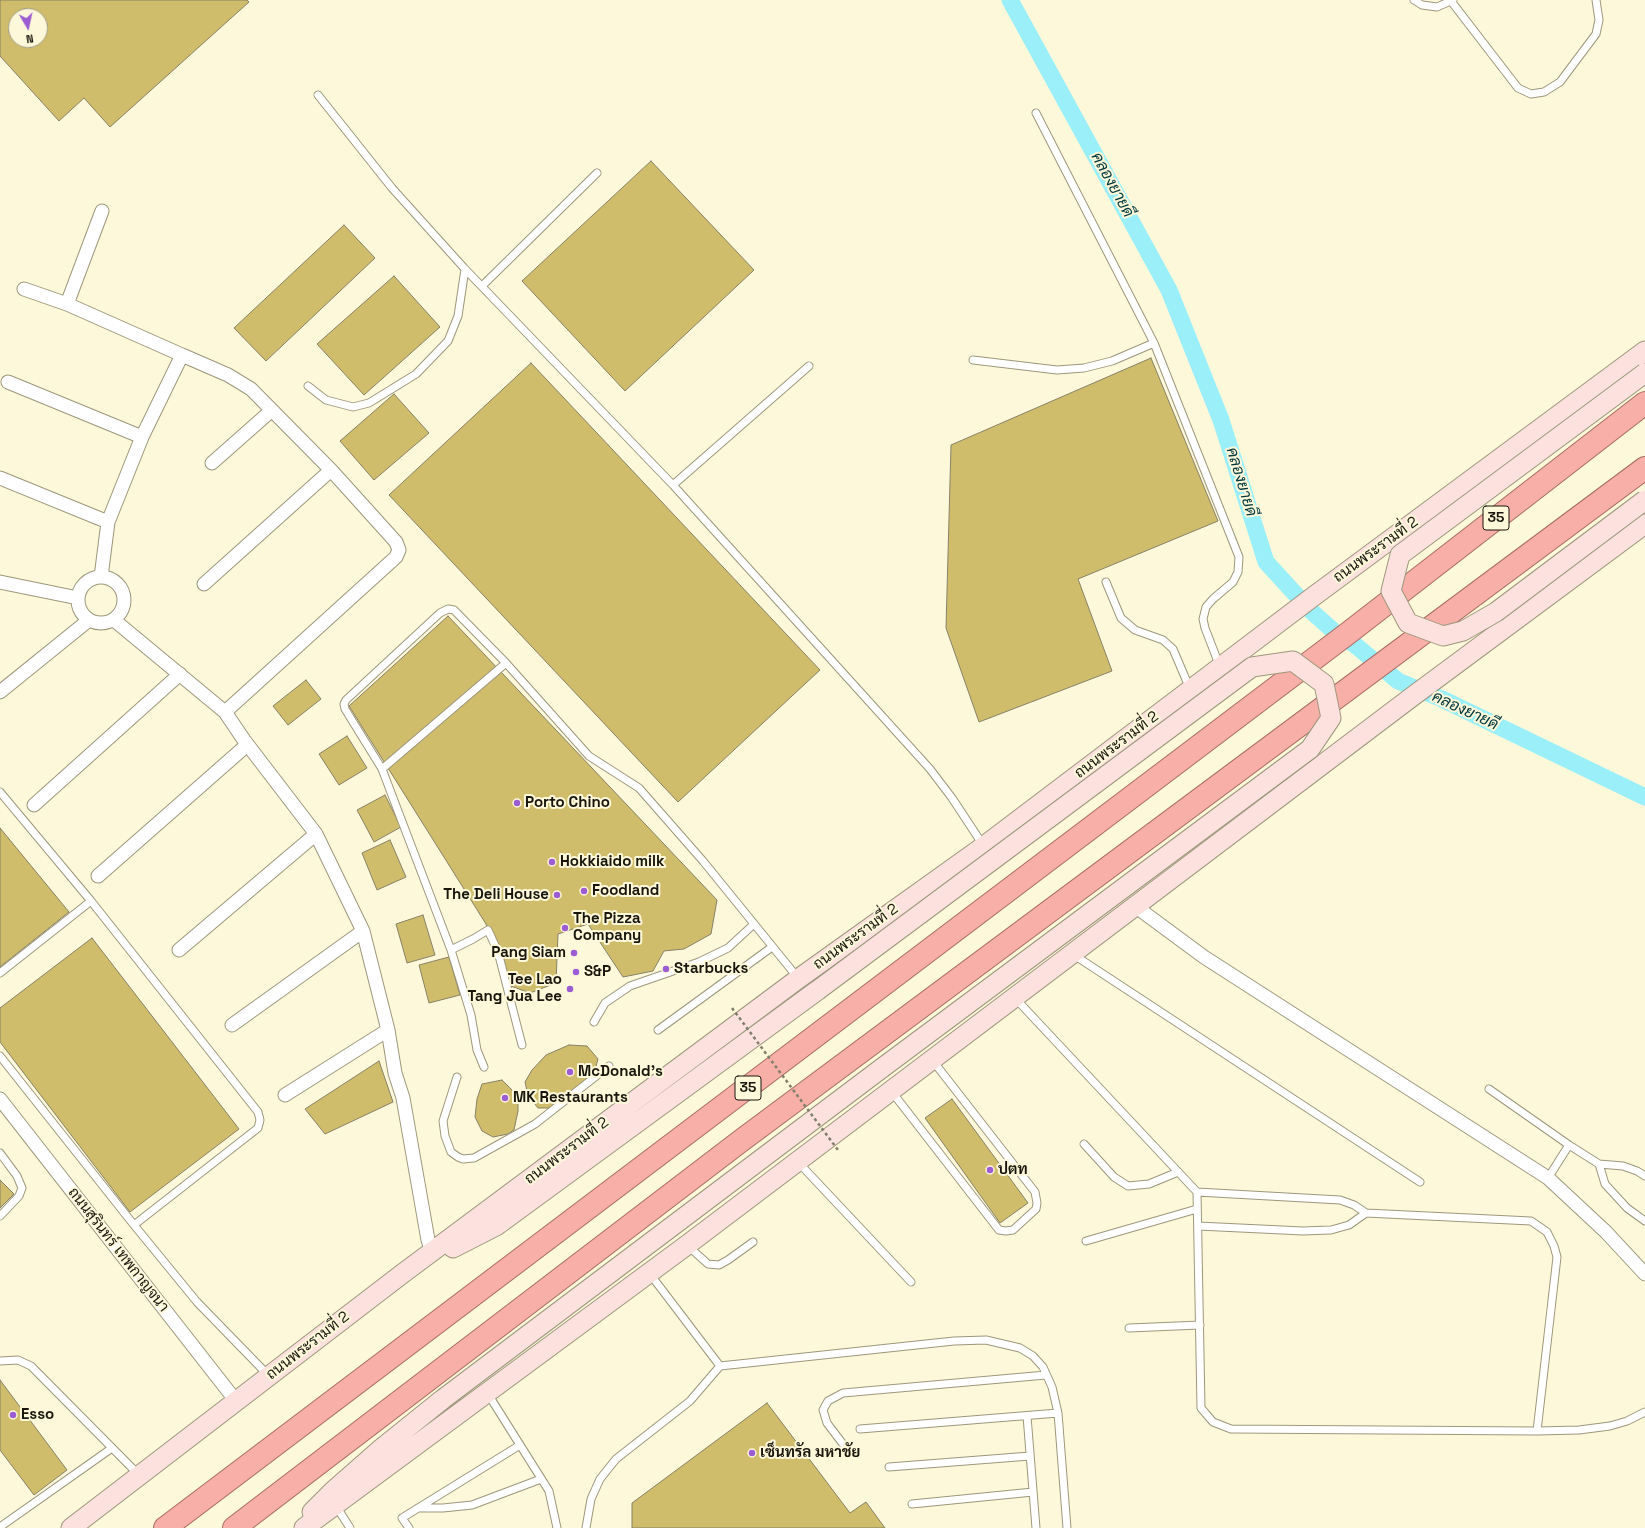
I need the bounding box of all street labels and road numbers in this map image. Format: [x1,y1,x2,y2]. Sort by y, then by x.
road number: 35 [1483,506,1509,530]
street label: ถนนพระรามที่ 2 [1330,513,1422,587]
street label: ถนนพระรามที่ 2 [1071,708,1163,782]
street label: ถนนพระรามที่ 2 [810,900,902,974]
road number: 35 [735,1076,761,1100]
street label: ถนนพระรามที่ 2 [521,1114,613,1188]
street label: ถนนสุรินทร์ เทพกาญจนา [64,1184,172,1316]
street label: ถนนพระรามที่ 2 [263,1308,353,1384]

